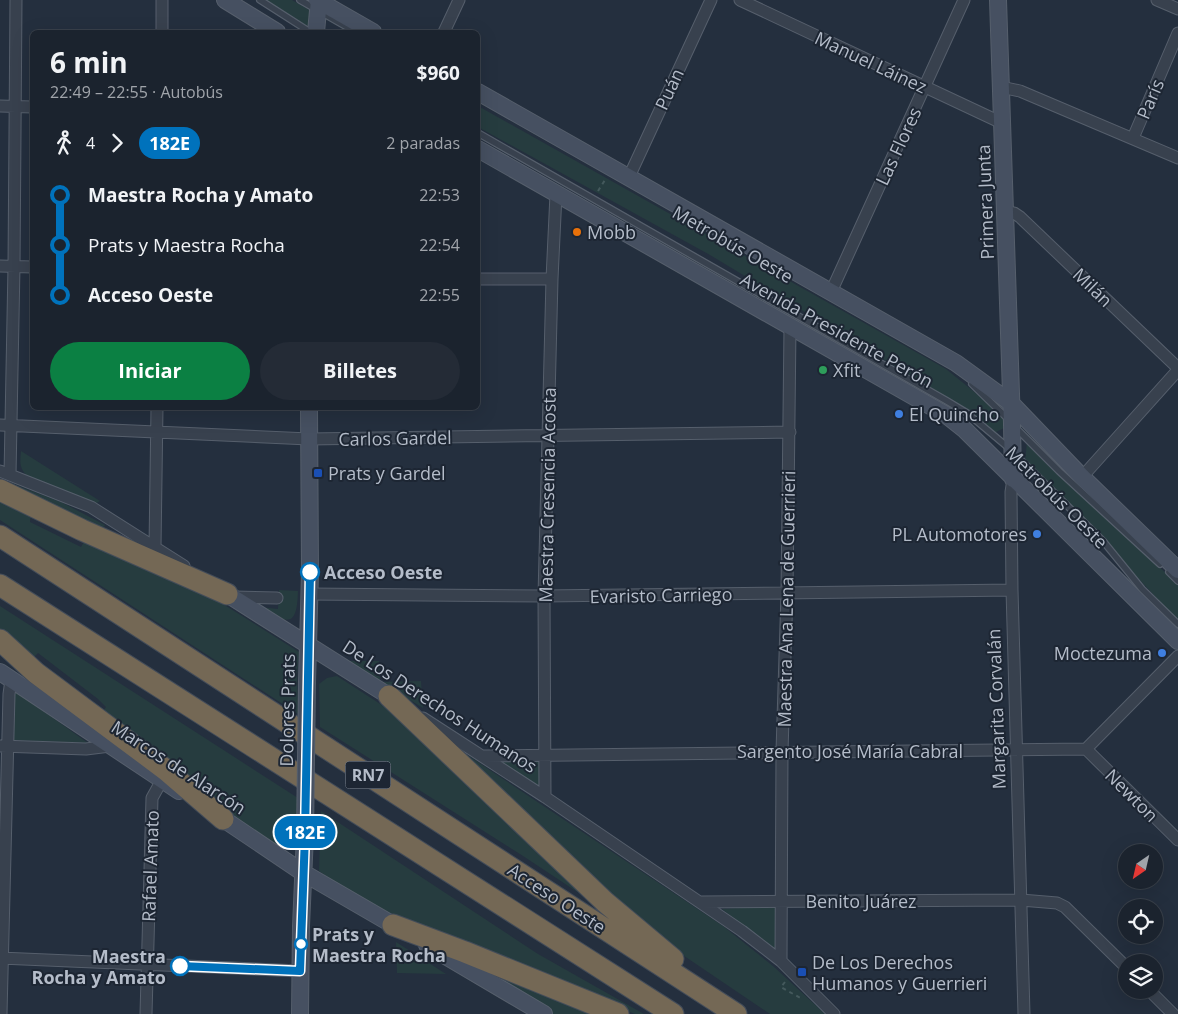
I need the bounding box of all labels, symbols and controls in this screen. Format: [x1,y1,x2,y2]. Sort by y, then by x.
street label: Manuel Láinez [811,26,931,98]
text: 6 min [50,43,128,81]
text: $960 [417,60,460,86]
street label: Puán [649,64,689,114]
street label: París [1131,75,1169,123]
text: 22:49 – 22:55 · Autobús [50,81,223,103]
street label: Las Flores [870,103,926,189]
icon: walk [50,129,78,157]
icon: forward [103,129,131,157]
text: 182E [149,131,190,155]
text: 4 [86,132,95,154]
text: 2 paradas [386,132,460,154]
street label: Primera Junta [971,144,999,260]
text: Maestra Rocha y Amato [88,182,313,208]
text: 22:53 [419,184,460,206]
street label: Metrobús Oeste [668,200,798,288]
place label: Mobb [587,220,636,244]
marker: Mobb [571,226,583,238]
text: Prats y Maestra Rocha [88,232,285,258]
text: 22:54 [419,234,460,256]
street label: Milán [1068,262,1118,312]
street label: Avenida Presidente Perón [736,267,938,393]
text: Acceso Oeste [88,282,213,308]
text: 22:55 [419,284,460,306]
button: Iniciar [50,342,250,400]
button: Billetes [260,342,460,400]
place label: Xfit [833,358,860,382]
marker: Xfit [817,364,829,376]
street label: Maestra Cresencia Acosta [533,387,561,603]
place label: El Quincho [909,402,999,426]
marker: El Quincho [893,408,905,420]
street label: Carlos Gardel [338,425,452,451]
street label: Metrobús Oeste [1001,441,1113,553]
place label: Prats y Gardel [328,461,446,485]
marker: Prats y Gardel [312,467,324,479]
street label: Maestra Ana Lena de Guerrieri [772,470,800,728]
place label: PL Automotores [892,522,1027,546]
marker: PL Automotores [1031,528,1043,540]
place label: Acceso Oeste [324,560,443,584]
marker: Acceso Oeste [300,562,320,582]
street label: Evaristo Carriego [589,582,733,608]
street label: Margarita Corvalán [981,628,1011,790]
street label: De Los Derechos Humanos [338,634,542,778]
place label: Moctezuma [1054,641,1152,665]
marker: Moctezuma [1156,647,1168,659]
street label: Dolores Prats [274,653,300,767]
street label: Marcos de Alarcón [107,715,251,819]
street label: Sargento José María Cabral [737,739,963,763]
road number: RN7 [346,762,390,788]
street label: Newton [1100,763,1164,827]
street label: Rafael Amato [136,810,164,922]
line badge: 182E [270,816,340,848]
text: 182E [285,820,325,844]
north arrow [1118,844,1162,889]
map controls [1118,844,1163,999]
street label: Acceso Oeste [503,857,611,939]
street label: Benito Juárez [805,889,917,913]
button: locate [1118,899,1163,944]
place label: Prats y Maestra Rocha [312,922,446,967]
marker: Prats y Maestra Rocha [294,937,308,951]
place label: Maestra Rocha y Amato [32,944,166,989]
place label: De Los Derechos Humanos y Guerrieri [812,950,987,995]
button: layers [1118,954,1163,999]
marker: Maestra Rocha y Amato [170,956,190,976]
marker: De Los Derechos Humanos y Guerrieri [796,966,808,978]

